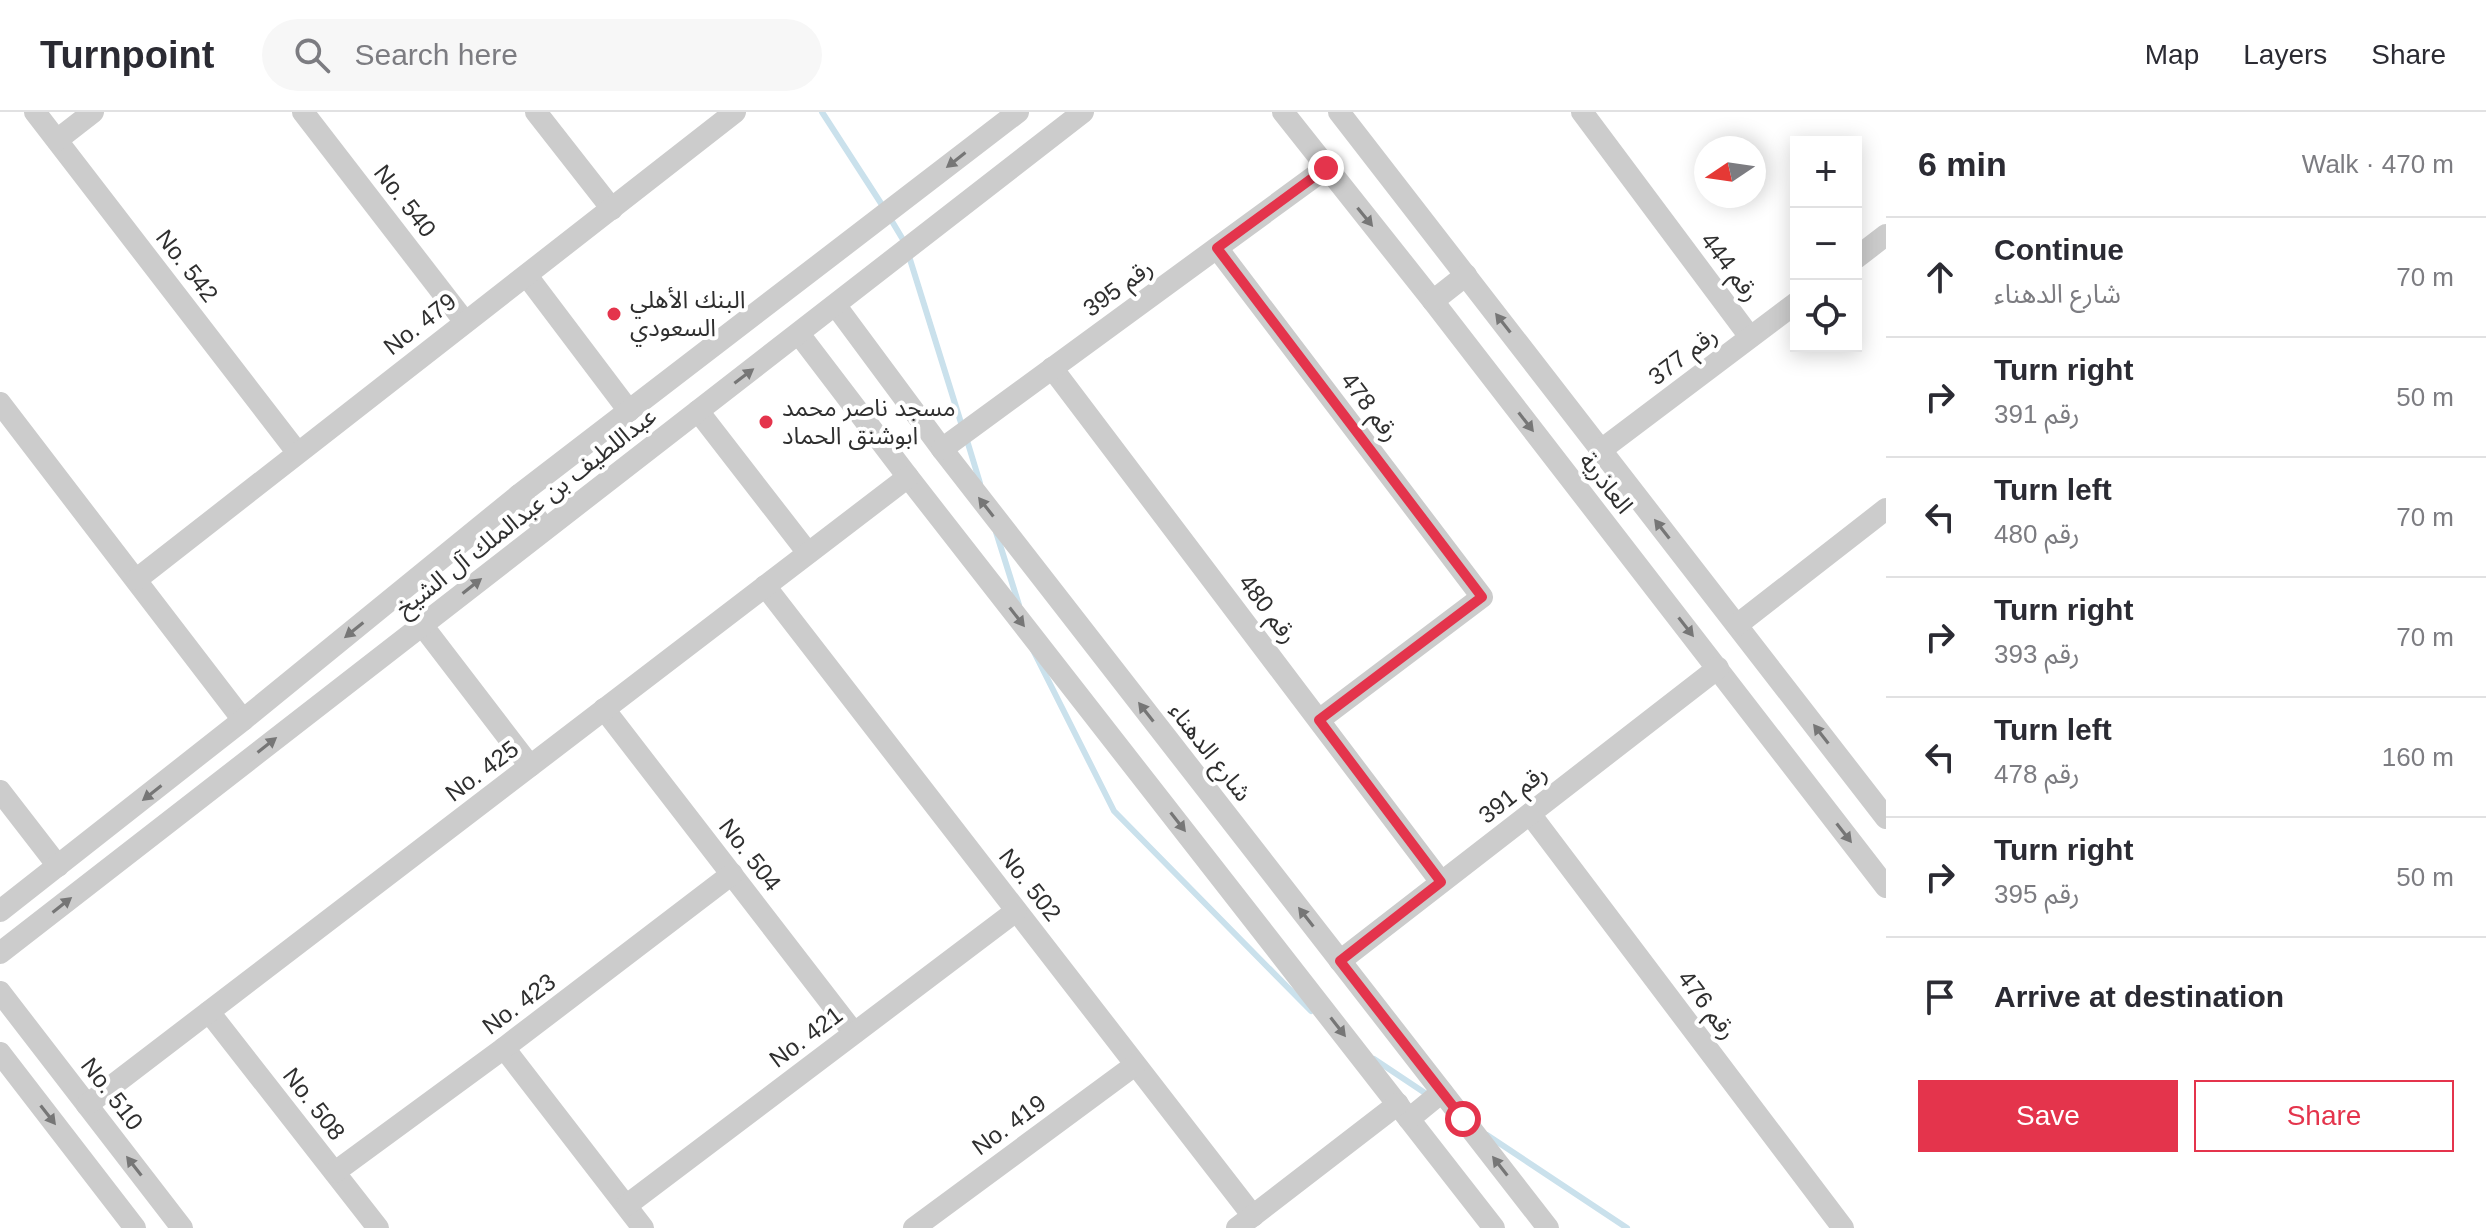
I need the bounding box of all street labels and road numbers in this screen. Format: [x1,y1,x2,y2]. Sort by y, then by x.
street label: No. 540 [369,159,442,242]
street label: No. 542 [151,224,224,307]
street label: رقم 444 [1693,227,1765,309]
street label: رقم 395 [1078,253,1160,325]
street label: No. 479 [378,287,461,360]
street label: رقم 377 [1643,321,1725,393]
street label: رقم 478 [1333,367,1405,449]
street label: عبداللطيف بن عبدالملك آل الشيخ [390,402,664,625]
street label: العاذرية [1573,447,1639,519]
street label: رقم 480 [1231,569,1303,651]
street label: شارع الدهناء [1161,697,1257,809]
street label: No. 425 [440,735,523,807]
street label: رقم 391 [1473,759,1555,832]
street label: No. 504 [714,813,787,896]
street label: No. 502 [994,843,1067,926]
street label: رقم 476 [1670,965,1742,1047]
street label: No. 423 [477,968,560,1040]
street label: No. 421 [764,1001,847,1073]
street label: No. 510 [76,1052,149,1135]
street label: No. 508 [278,1062,351,1145]
street label: No. 419 [967,1089,1051,1160]

